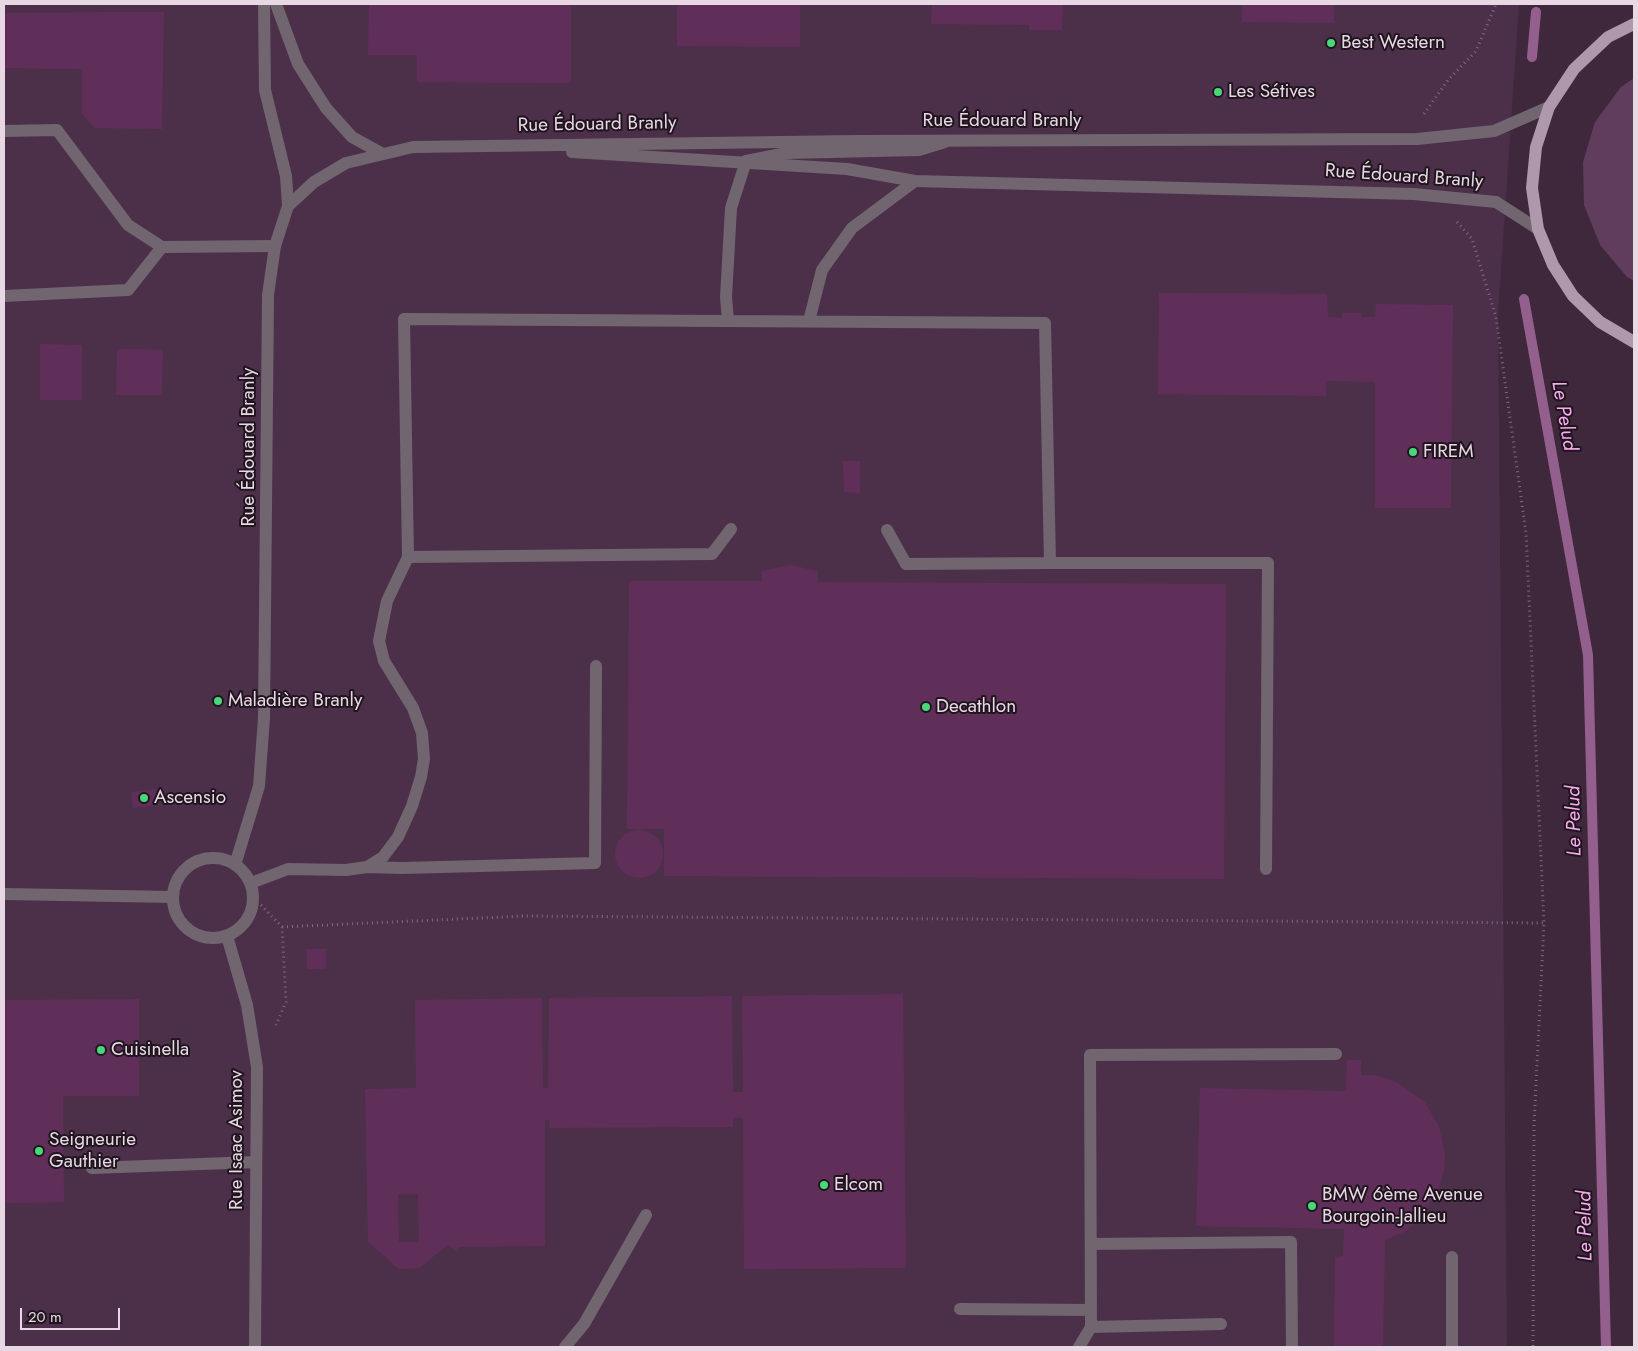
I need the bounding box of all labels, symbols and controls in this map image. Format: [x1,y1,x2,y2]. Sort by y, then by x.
place label: Best Western [1341,32,1445,54]
marker: Best Western [1325,37,1337,49]
place label: Les Sétives [1228,81,1315,103]
marker: Les Sétives [1212,86,1224,98]
street label: Rue Édouard Branly [923,110,1081,132]
street label: Rue Édouard Branly [517,112,677,138]
street label: Rue Édouard Branly [1324,160,1484,194]
street label: Rue Édouard Branly [238,368,260,526]
water label: Le Pelud [1545,379,1581,453]
place label: FIREM [1423,441,1474,463]
marker: FIREM [1407,446,1419,458]
place label: Maladière Branly [228,690,362,712]
marker: Maladière Branly [212,695,224,707]
place label: Decathlon [936,696,1016,718]
marker: Decathlon [920,701,932,713]
water label: Le Pelud [1562,786,1588,856]
place label: Ascensio [154,787,226,809]
marker: Ascensio [138,792,150,804]
place label: Cuisinella [111,1039,189,1061]
marker: Cuisinella [95,1044,107,1056]
street label: Rue Isaac Asimov [226,1070,248,1210]
place label: Seigneurie Gauthier [49,1129,136,1173]
marker: Seigneurie Gauthier [33,1145,45,1157]
place label: Elcom [834,1174,883,1196]
marker: Elcom [818,1179,830,1191]
place label: BMW 6ème Avenue Bourgoin-Jallieu [1322,1184,1483,1228]
water label: Le Pelud [1573,1191,1599,1261]
marker: BMW 6ème Avenue Bourgoin-Jallieu [1306,1200,1318,1212]
scale bar [22,1298,122,1330]
text: 20 m [28,1306,62,1328]

